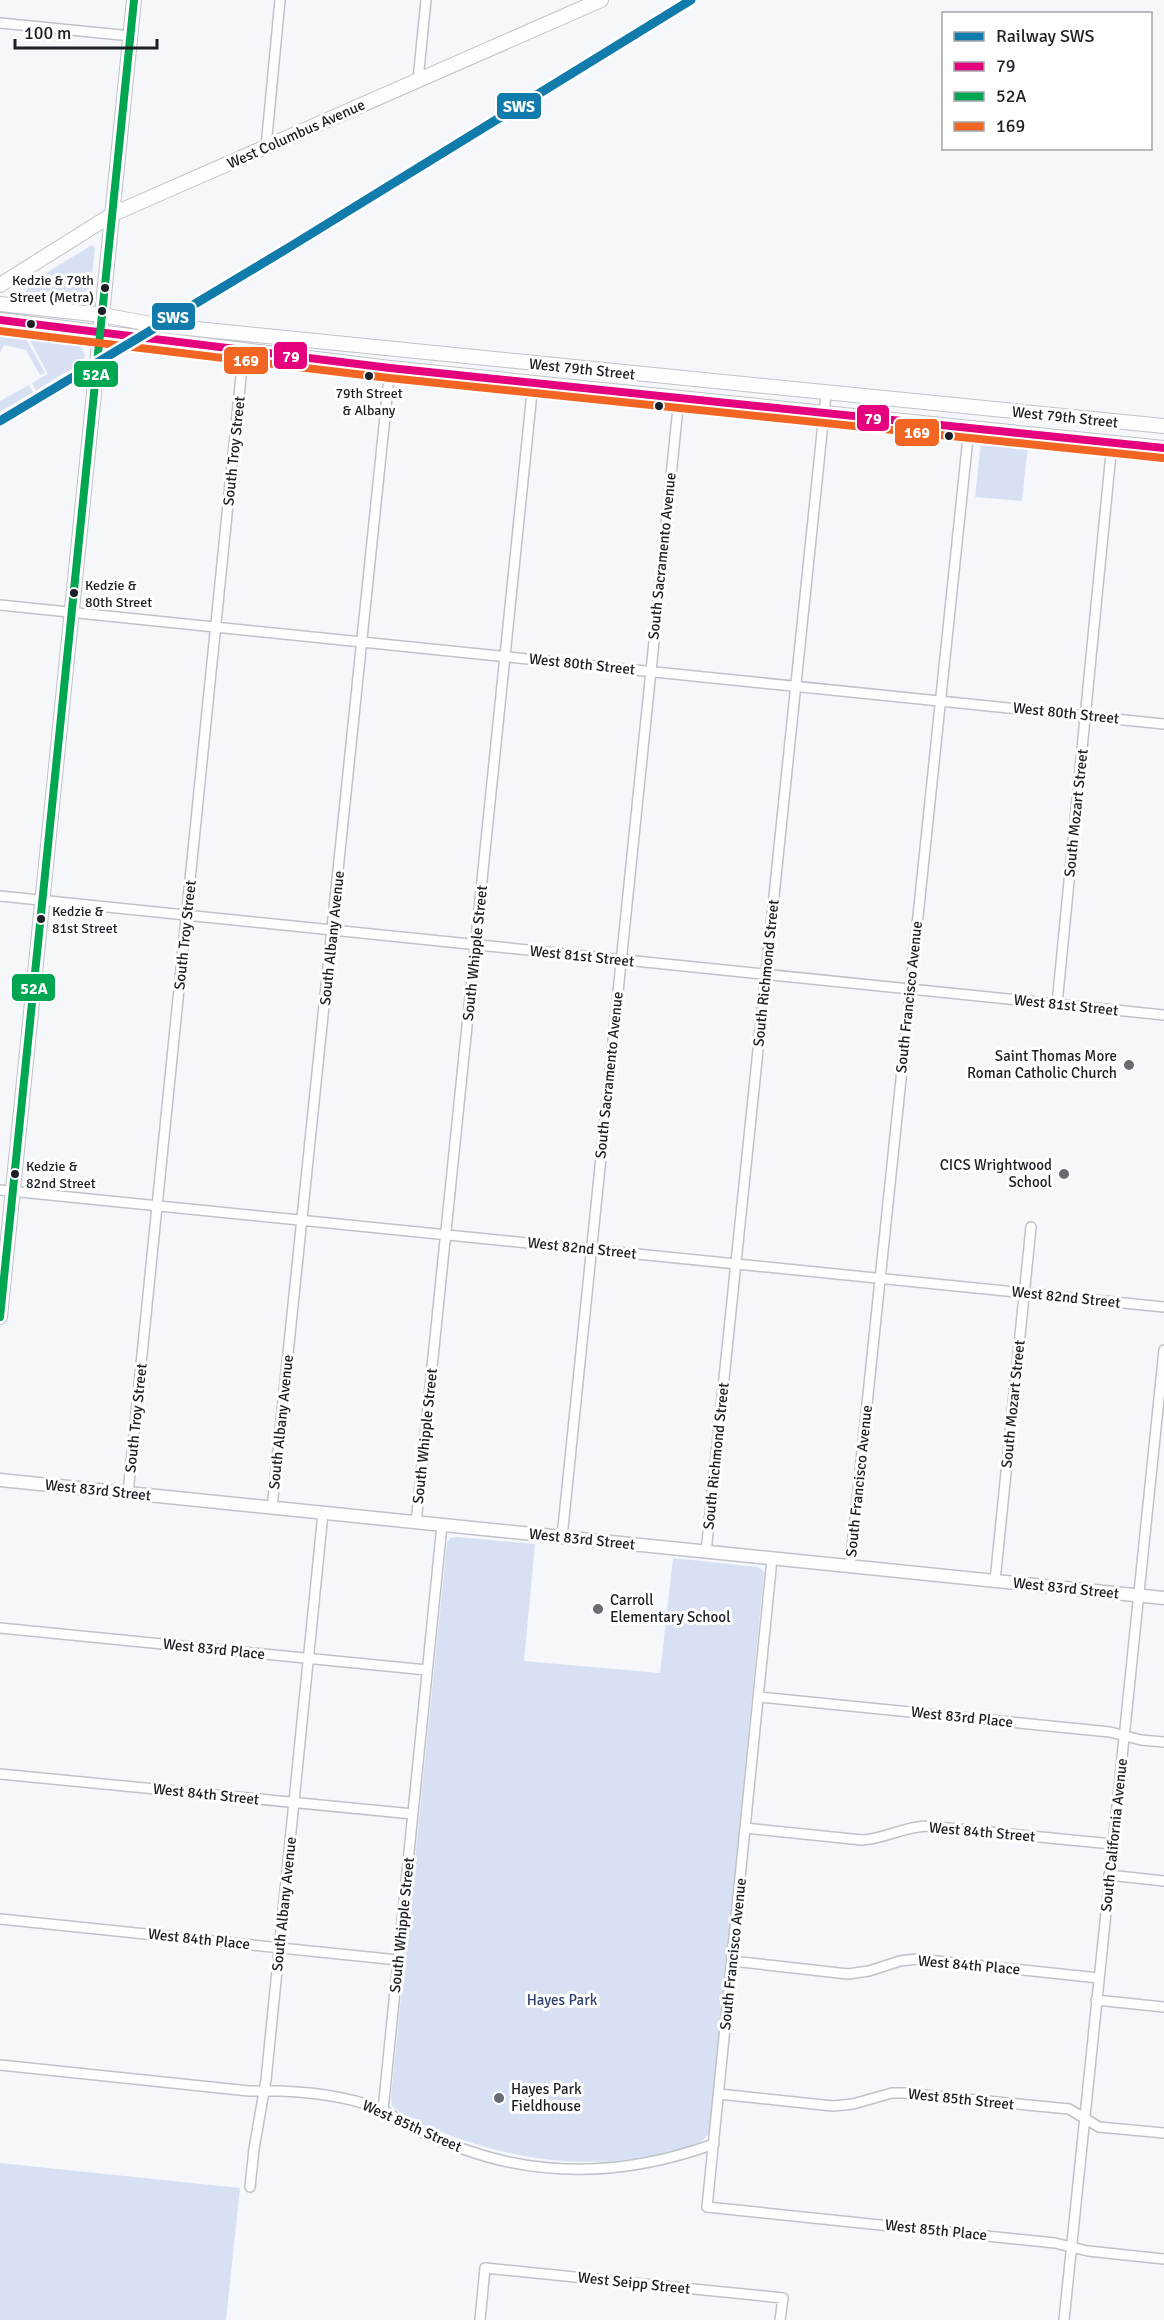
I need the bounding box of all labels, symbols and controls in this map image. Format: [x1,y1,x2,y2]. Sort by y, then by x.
scale bar [15,12,158,50]
legend [942,12,1152,150]
text: 100 m [24,22,71,44]
text: Railway SWS [996,25,1095,47]
text: 79 [996,55,1015,77]
text: 52A [996,85,1026,107]
line badge: SWS [496,92,542,120]
street label: West Columbus Avenue [224,96,368,172]
text: SWS [503,97,535,117]
text: 169 [996,115,1025,137]
place label: Kedzie & 79th Street (Metra) [10,272,94,306]
marker: Kedzie & 79th Street (Metra) [99,282,111,294]
line badge: SWS [151,302,196,331]
unlabelled marker [96,305,108,317]
text: SWS [157,308,189,328]
unlabelled marker [25,318,37,330]
line badge: 79 [273,341,308,370]
line badge: 169 [223,346,269,375]
text: 79 [282,347,300,367]
text: 169 [233,351,259,371]
street label: West 79th Street [528,354,636,384]
line badge: 52A [73,360,119,388]
text: 52A [82,365,111,385]
marker: 79th Street & Albany [363,370,375,382]
place label: 79th Street & Albany [335,385,403,419]
street label: South Troy Street [219,395,249,507]
unlabelled marker [653,400,665,412]
street label: West 79th Street [1011,402,1119,432]
line badge: 79 [856,404,890,432]
text: 79 [864,409,882,429]
line badge: 169 [894,418,940,447]
text: 169 [904,423,930,443]
unlabelled marker [943,430,955,442]
street label: South Sacramento Avenue [644,472,680,640]
place label: Kedzie & 80th Street [85,577,152,611]
marker: Kedzie & 80th Street [68,587,80,599]
street label: West 80th Street [528,649,636,679]
street label: West 80th Street [1012,698,1120,728]
street label: South Mozart Street [1060,748,1092,878]
street label: South Albany Avenue [316,870,348,1006]
street label: South Troy Street [170,879,200,991]
street label: South Whipple Street [459,884,491,1022]
street label: South Richmond Street [749,899,783,1047]
place label: Kedzie & 81st Street [52,903,118,937]
marker: Kedzie & 81st Street [35,913,47,925]
street label: South Francisco Avenue [892,920,926,1074]
street label: West 81st Street [529,942,635,970]
line badge: 52A [11,973,56,1002]
text: 52A [20,979,49,999]
street label: South Sacramento Avenue [591,991,627,1159]
street label: West 81st Street [1013,991,1119,1019]
place label: Saint Thomas More Roman Catholic Church [967,1047,1117,1082]
marker: Saint Thomas More Roman Catholic Church [1122,1058,1136,1072]
place label: CICS Wrightwood School [940,1156,1052,1191]
place label: Kedzie & 82nd Street [26,1158,96,1192]
marker: CICS Wrightwood School [1057,1167,1071,1181]
marker: Kedzie & 82nd Street [9,1168,21,1180]
street label: West 82nd Street [527,1233,637,1263]
street label: West 82nd Street [1011,1282,1121,1312]
street label: South Mozart Street [997,1339,1029,1469]
street label: South Albany Avenue [265,1354,297,1490]
street label: South Troy Street [121,1362,151,1474]
street label: South Whipple Street [409,1367,441,1505]
street label: South Richmond Street [699,1382,733,1530]
street label: South Francisco Avenue [842,1404,876,1558]
street label: West 83rd Street [44,1475,152,1505]
street label: West 83rd Street [528,1524,636,1554]
street label: West 83rd Street [1012,1573,1120,1603]
place label: Carroll Elementary School [610,1591,731,1626]
marker: Carroll Elementary School [591,1602,605,1616]
street label: West 83rd Place [162,1635,266,1663]
street label: West 83rd Place [910,1703,1014,1731]
street label: South California Avenue [1097,1757,1131,1913]
street label: West 84th Street [152,1779,260,1809]
street label: West 84th Street [928,1818,1036,1846]
street label: South Albany Avenue [268,1836,300,1972]
street label: South Whipple Street [386,1856,418,1994]
street label: South Francisco Avenue [716,1877,750,2031]
street label: West 84th Place [147,1925,251,1953]
street label: West 84th Place [917,1952,1021,1978]
park label: Hayes Park [527,1991,598,2009]
place label: Hayes Park Fieldhouse [511,2080,582,2115]
street label: West 85th Street [907,2084,1015,2114]
marker: Hayes Park Fieldhouse [492,2091,506,2105]
street label: West 85th Street [360,2096,464,2156]
street label: West 85th Place [884,2216,988,2244]
street label: West Seipp Street [577,2268,691,2298]

